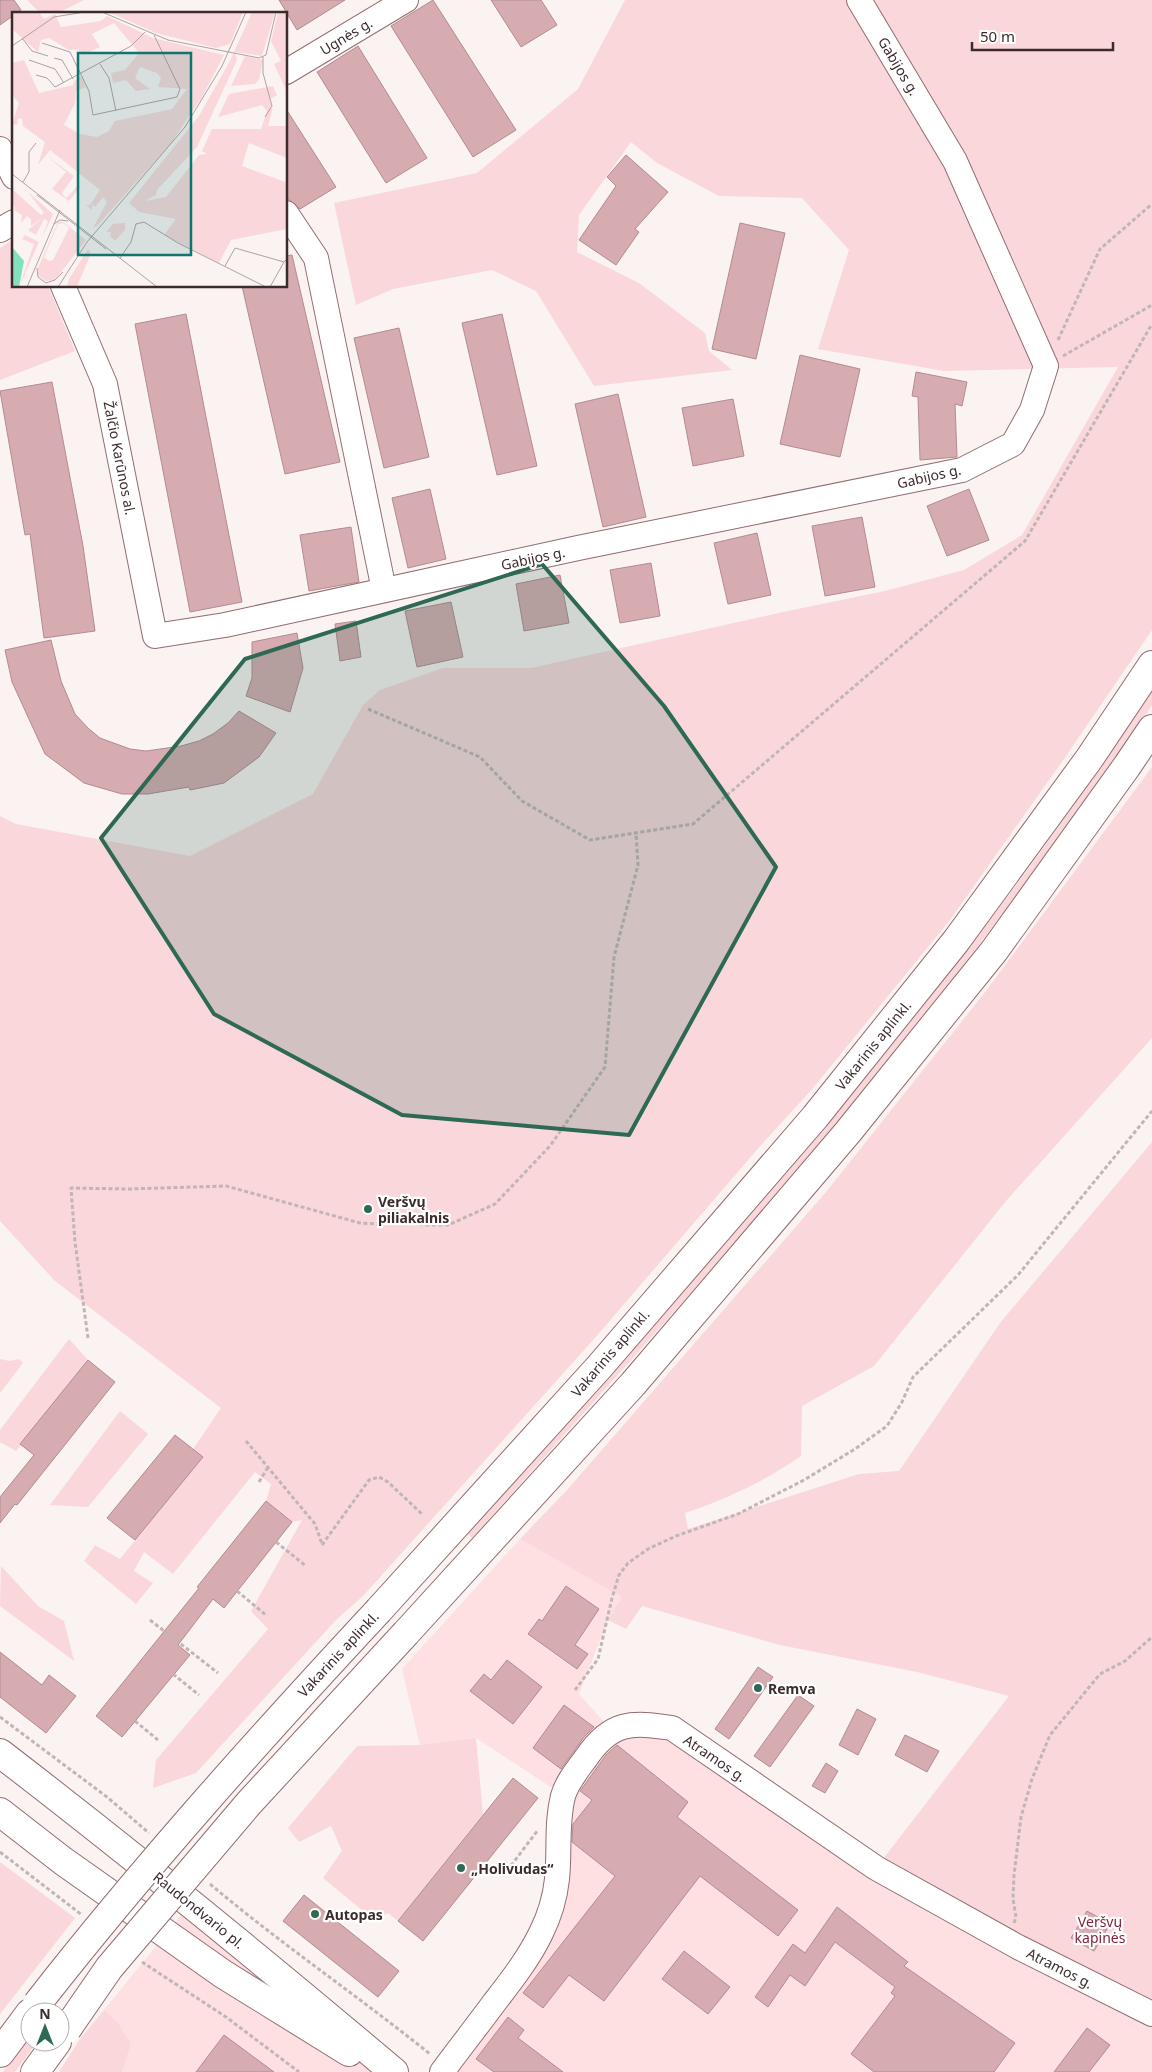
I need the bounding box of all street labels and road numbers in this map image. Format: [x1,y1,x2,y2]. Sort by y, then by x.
street label: Ugnės g. [316,13,376,59]
street label: Gabijos g. [874,33,924,99]
street label: Žalčio Karūnos al. [100,399,140,517]
street label: Gabijos g. [895,459,963,493]
street label: Gabijos g. [499,542,567,574]
street label: Vakarinis aplinkl. [831,996,915,1094]
street label: Vakarinis aplinkl. [567,1305,653,1401]
street label: Vakarinis aplinkl. [293,1607,383,1701]
street label: Atramos g. [680,1730,750,1786]
street label: Raudondvario pl. [150,1867,248,1953]
street label: Atramos g. [1024,1943,1096,1993]

